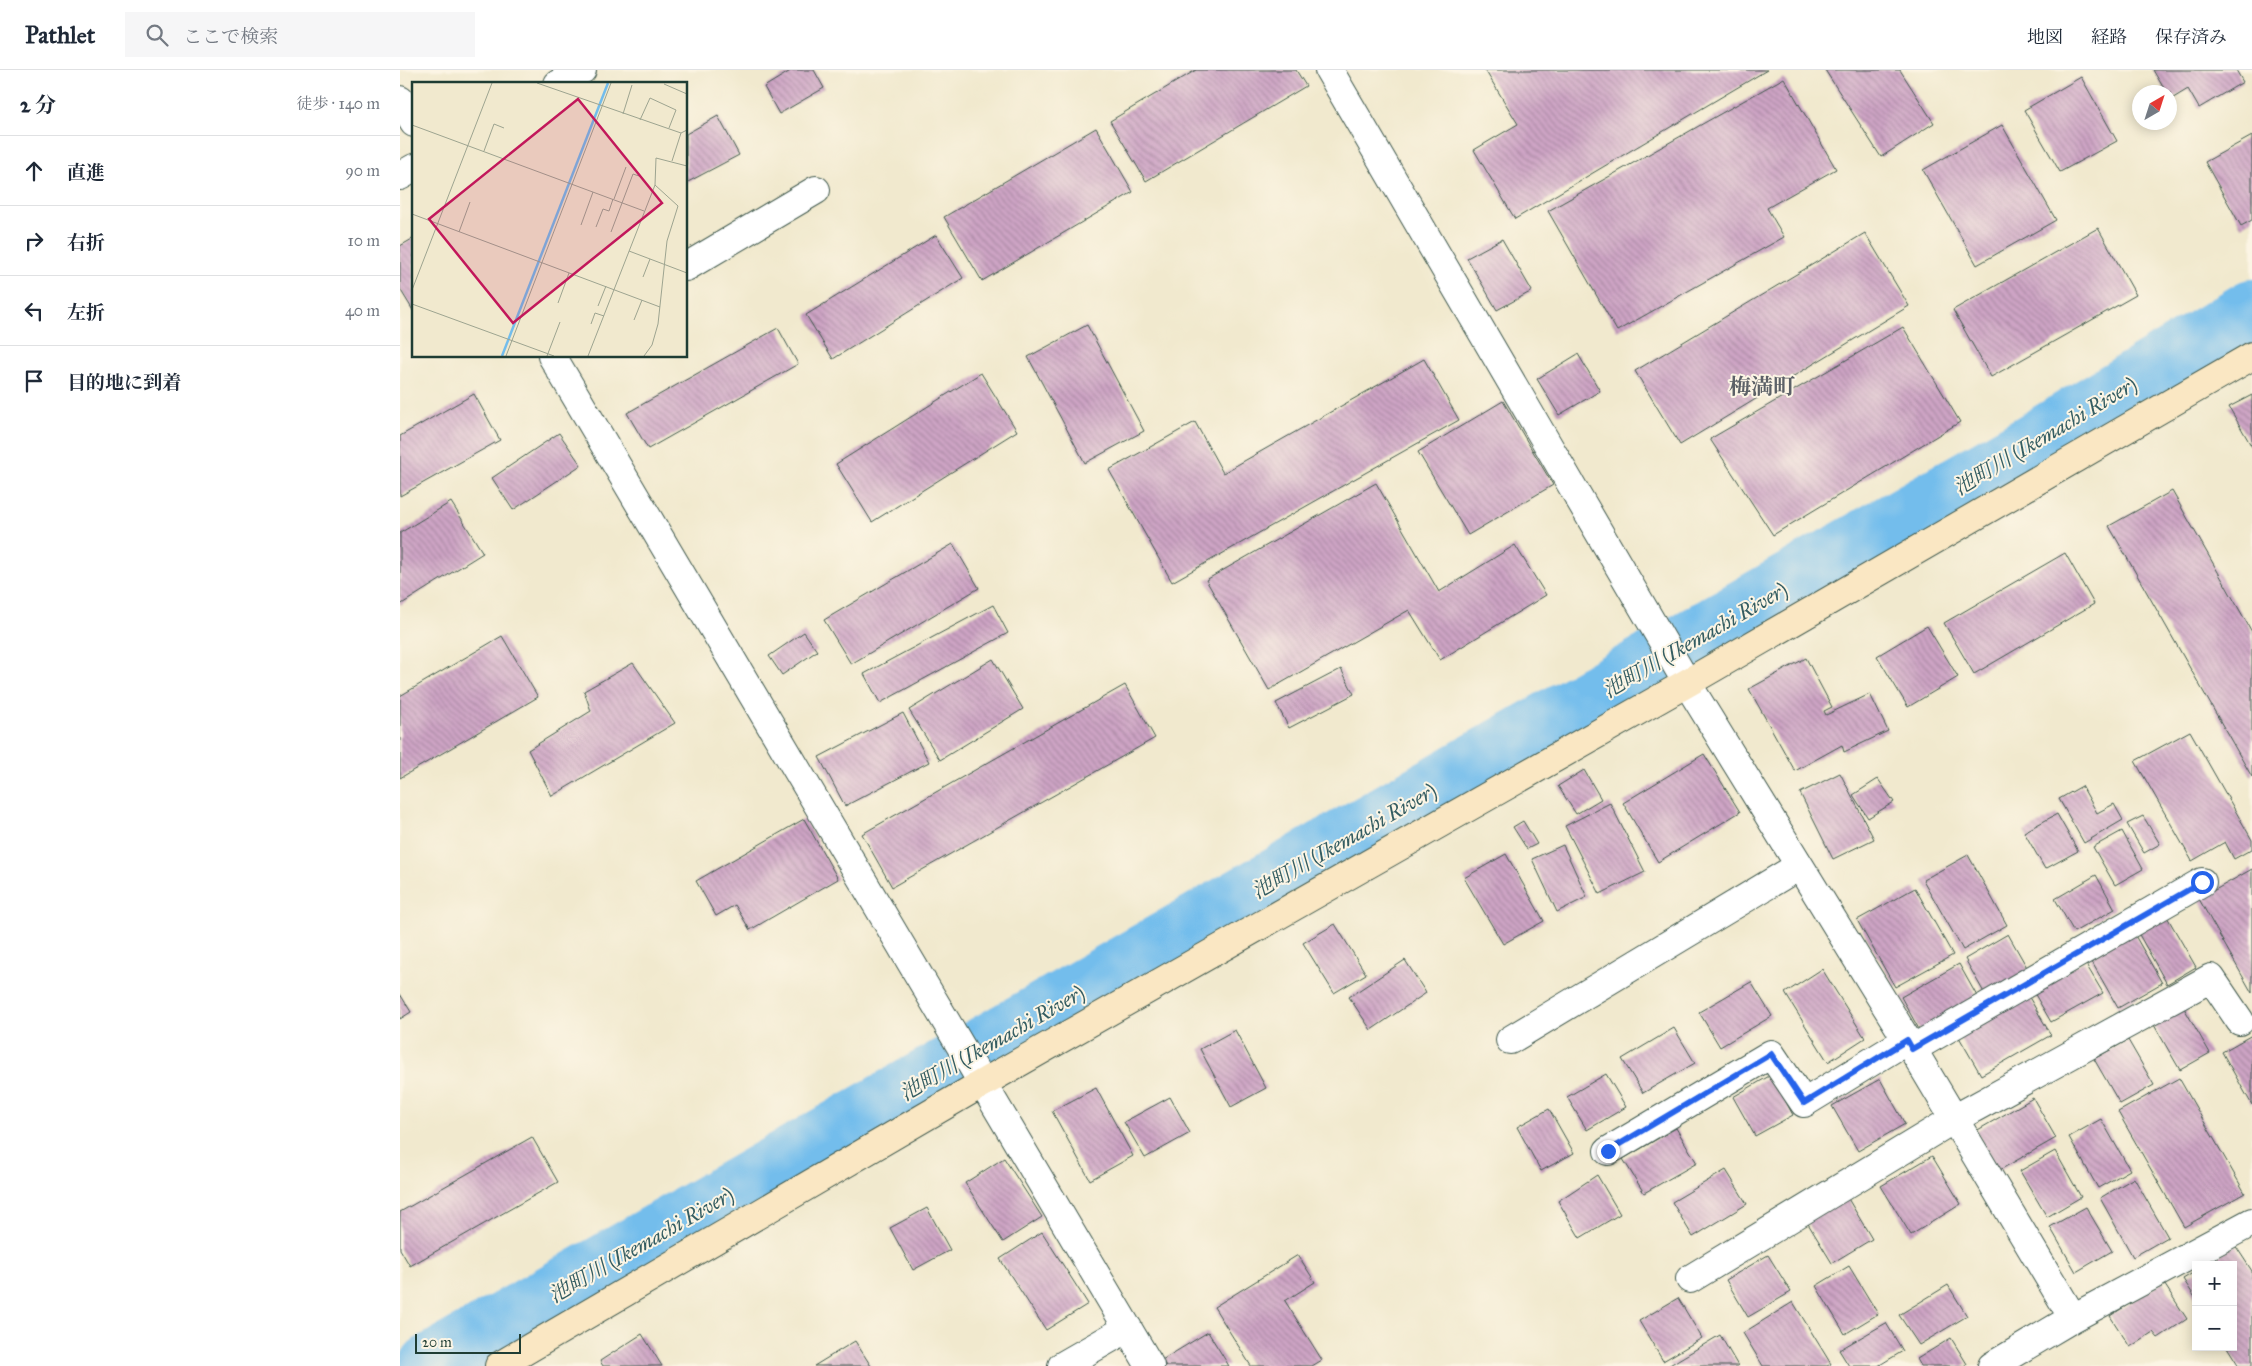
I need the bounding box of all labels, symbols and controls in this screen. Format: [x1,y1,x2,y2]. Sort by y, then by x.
search box [125,12,475,57]
text: Pathlet [25,20,95,50]
icon: search [143,21,171,49]
text: ここで検索 [183,25,278,48]
text: 地図 [2027,26,2063,48]
text: 経路 [2091,26,2127,48]
text: 保存済み [2155,26,2227,48]
inset map [412,82,688,358]
north arrow [2132,85,2177,130]
text: 2 分 [20,92,56,118]
text: 徒歩 · 140 m [296,94,380,113]
icon: ahead [20,157,48,185]
text: 直進 [67,161,105,184]
text: 90 m [345,161,380,180]
icon: right [20,227,48,255]
text: 右折 [67,231,105,254]
text: 10 m [348,231,380,250]
icon: left [20,297,48,325]
text: 左折 [67,301,105,324]
text: 40 m [345,301,380,320]
icon: arrive [20,367,48,395]
text: 目的地に到着 [67,371,181,394]
water label: 池町川 (Ikemachi River) [1949,371,2141,501]
district label: 梅満町 [1729,373,1795,400]
water label: 池町川 (Ikemachi River) [1598,576,1792,703]
water label: 池町川 (Ikemachi River) [1247,777,1441,904]
route start [2191,871,2214,894]
water label: 池町川 (Ikemachi River) [895,979,1089,1106]
route end [1597,1140,1620,1163]
water label: 池町川 (Ikemachi River) [544,1181,738,1308]
map controls [2192,1261,2237,1351]
button: + [2192,1261,2237,1306]
button: − [2192,1306,2237,1351]
scale bar [415,1331,521,1354]
text: 20 m [422,1334,452,1351]

